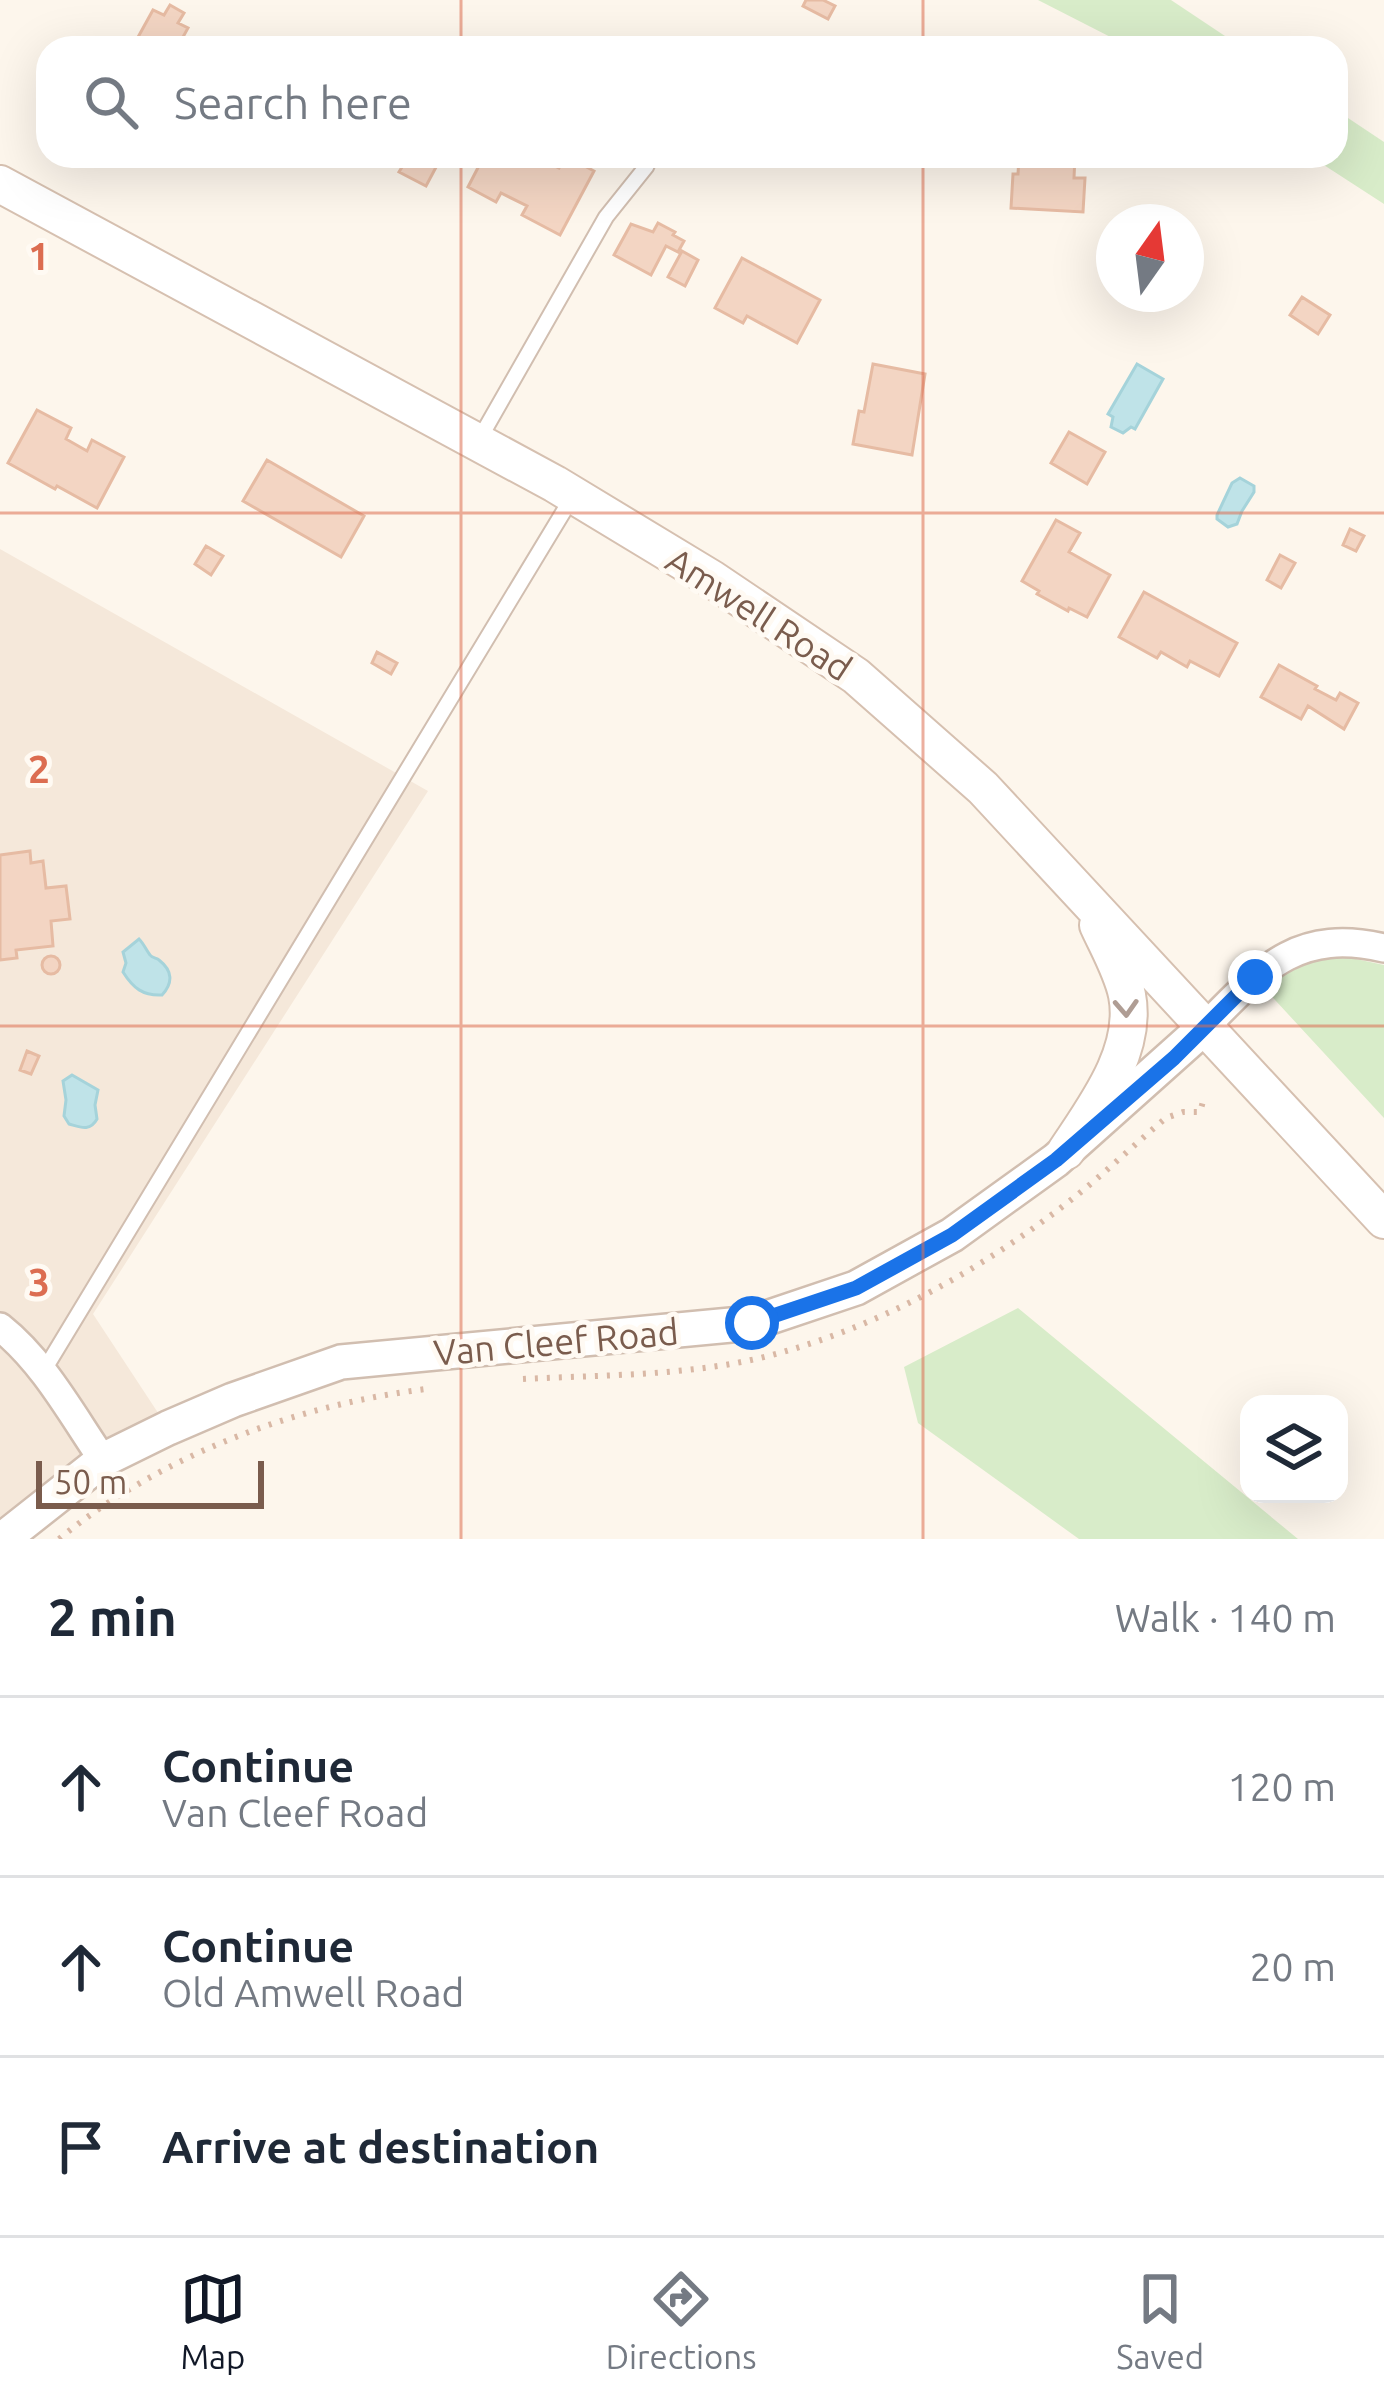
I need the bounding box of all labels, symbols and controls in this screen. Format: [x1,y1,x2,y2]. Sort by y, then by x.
search box [36,36,1348,168]
icon: search [78,69,144,135]
text: Search here [174,77,412,128]
north arrow [1096,204,1204,312]
text: 1 [28,234,50,277]
street label: Amwell Road [659,539,859,689]
text: 2 [28,747,50,790]
route end [1228,950,1282,1004]
one-way arrow [1113,999,1139,1018]
text: 3 [28,1260,50,1303]
route start [725,1296,779,1350]
street label: Van Cleef Road [432,1310,680,1373]
map controls [1240,1395,1348,1503]
button: layers [1240,1395,1348,1503]
scale bar [36,1455,264,1508]
text: 50 m [54,1463,127,1500]
text: 2 min [48,1588,177,1646]
text: Walk · 140 m [1115,1596,1336,1639]
text: Continue [162,1740,354,1791]
icon: ahead [48,1754,114,1820]
text: 120 m [1227,1765,1336,1808]
text: Van Cleef Road [162,1791,428,1834]
text: Continue [162,1920,354,1971]
icon: ahead [48,1934,114,2000]
text: 20 m [1249,1945,1336,1988]
text: Old Amwell Road [162,1971,464,2014]
icon: arrive [48,2114,114,2180]
text: Arrive at destination [162,2121,599,2172]
tab: Map [180,2266,246,2375]
tab: Directions [606,2266,756,2375]
tab: Saved [1116,2266,1204,2375]

